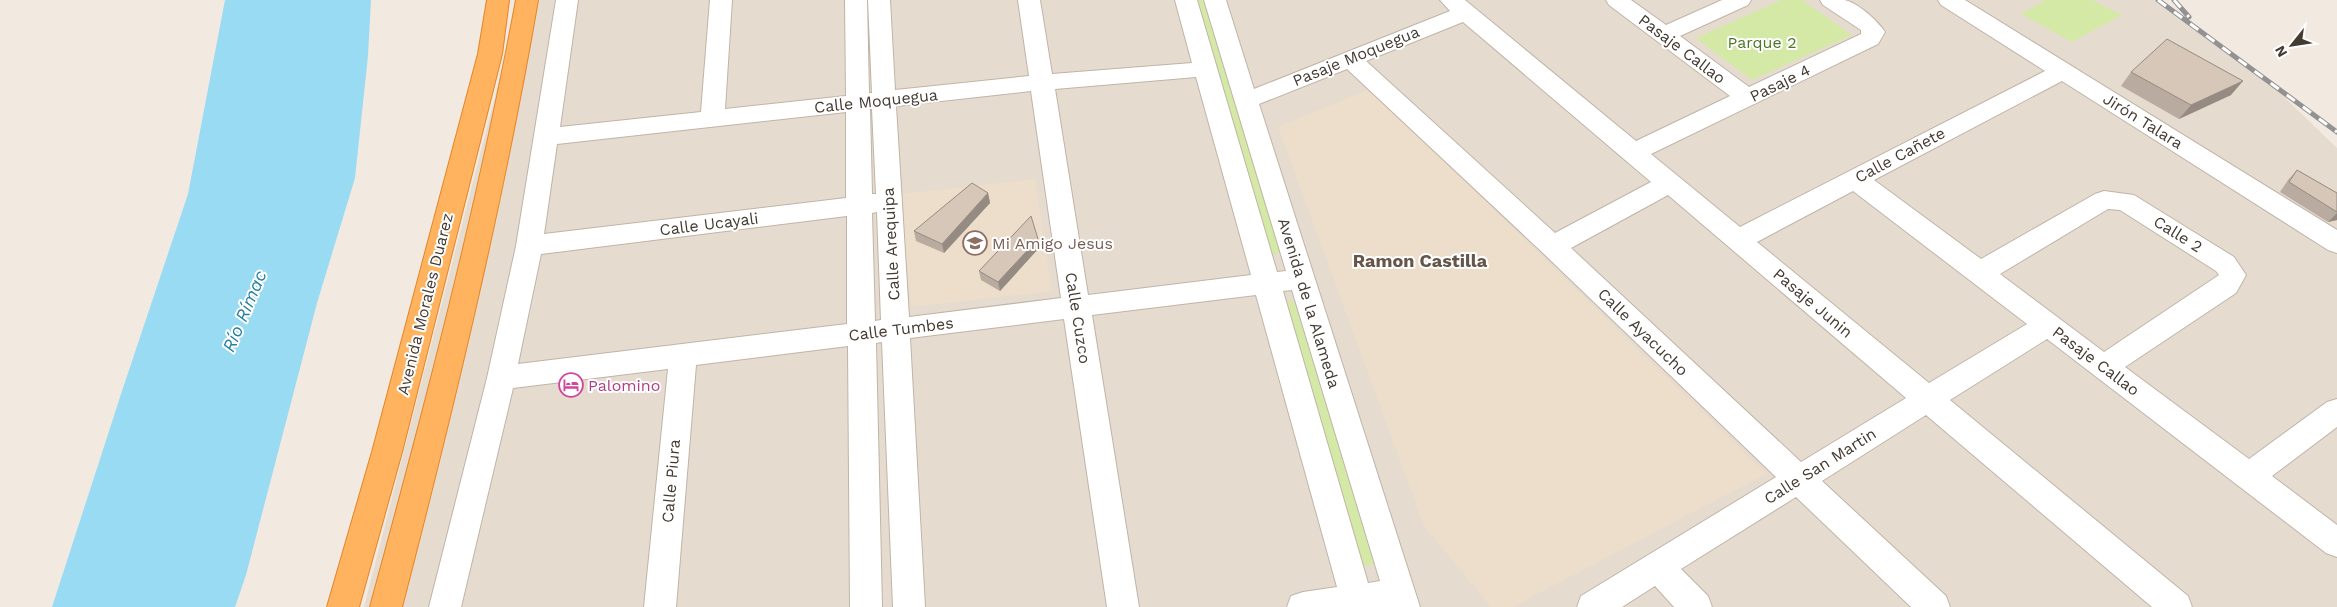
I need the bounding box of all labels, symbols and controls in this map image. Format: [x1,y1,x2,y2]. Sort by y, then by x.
street label: Pasaje Callao [1635,10,1729,88]
north arrow [2267,20,2317,70]
street label: Pasaje Moquegua [1290,22,1422,90]
park label: Parque 2 [1727,33,1797,52]
text: N [2271,43,2290,60]
street label: Pasaje 4 [1747,60,1814,106]
street label: Calle Moquegua [813,85,939,117]
street label: Jirón Talara [2100,89,2186,153]
street label: Calle Cañete [1852,123,1948,187]
street label: Calle Arequipa [879,187,903,301]
street label: Calle Ucayali [658,209,760,239]
street label: Avenida Morales Duarez [393,211,457,397]
street label: Calle 2 [2150,212,2206,256]
street label: Avenida de la Alameda [1274,216,1344,390]
school or university icon: Mi Amigo Jesus [962,230,988,256]
place label: Mi Amigo Jesus [992,234,1113,253]
district label: Ramon Castilla [1353,250,1488,271]
street label: Pasaje Junin [1769,264,1857,342]
water label: Río Rímac [217,267,271,355]
street label: Calle Cuzco [1061,271,1095,365]
street label: Calle Ayacucho [1594,284,1692,380]
street label: Calle Tumbes [847,313,955,345]
street label: Pasaje Callao [2049,322,2143,400]
hotel icon: Palomino [558,372,584,398]
place label: Palomino [588,376,660,395]
street label: Calle San Martin [1760,424,1880,508]
street label: Calle Piura [658,438,684,524]

